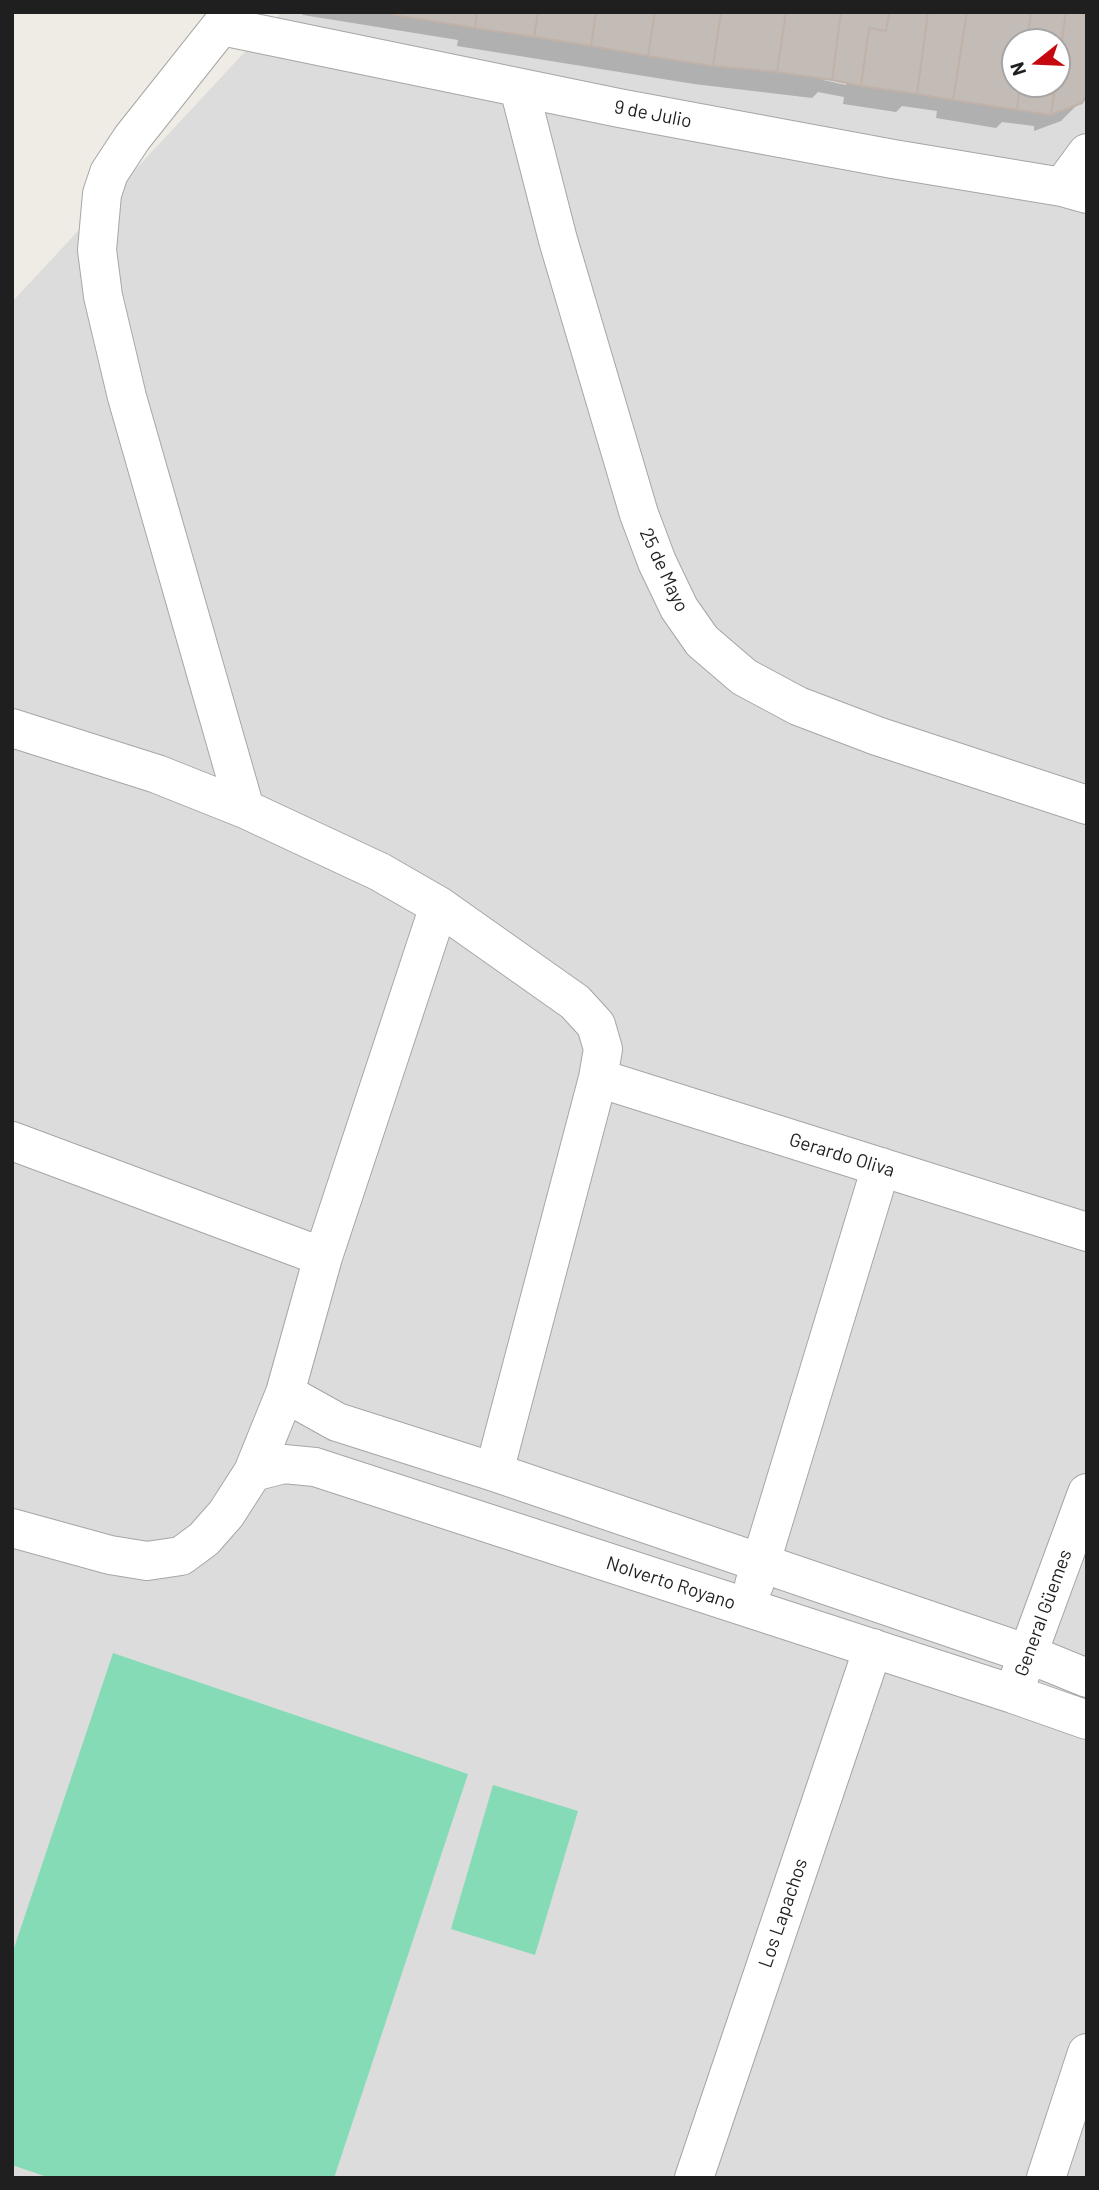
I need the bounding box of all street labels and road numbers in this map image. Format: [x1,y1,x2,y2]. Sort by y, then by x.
street label: 9 de Julio [612,95,694,133]
street label: 25 de Mayo [635,524,693,616]
street label: Gerardo Oliva [786,1128,898,1182]
street label: General Güemes [1009,1546,1077,1680]
street label: Nolverto Royano [603,1551,739,1615]
street label: Los Lapachos [754,1855,812,1971]

